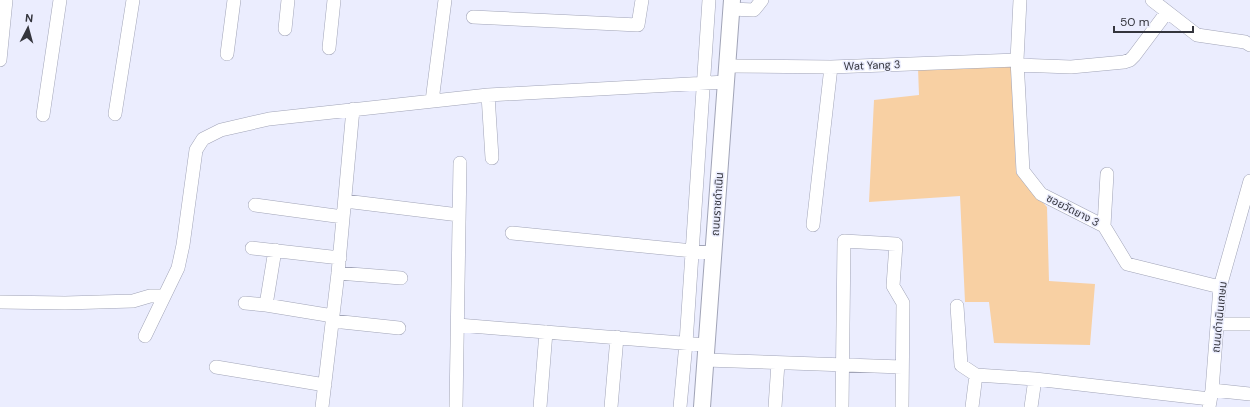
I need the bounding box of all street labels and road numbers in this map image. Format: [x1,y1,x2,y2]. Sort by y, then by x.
street label: Wat Yang 3 [843,57,901,73]
street label: ถนนราชดำเนิน [708,172,726,236]
street label: ซอยวัดยาง 3 [1044,191,1102,229]
street label: ถนนดำเนินเกษม [1208,281,1230,353]

